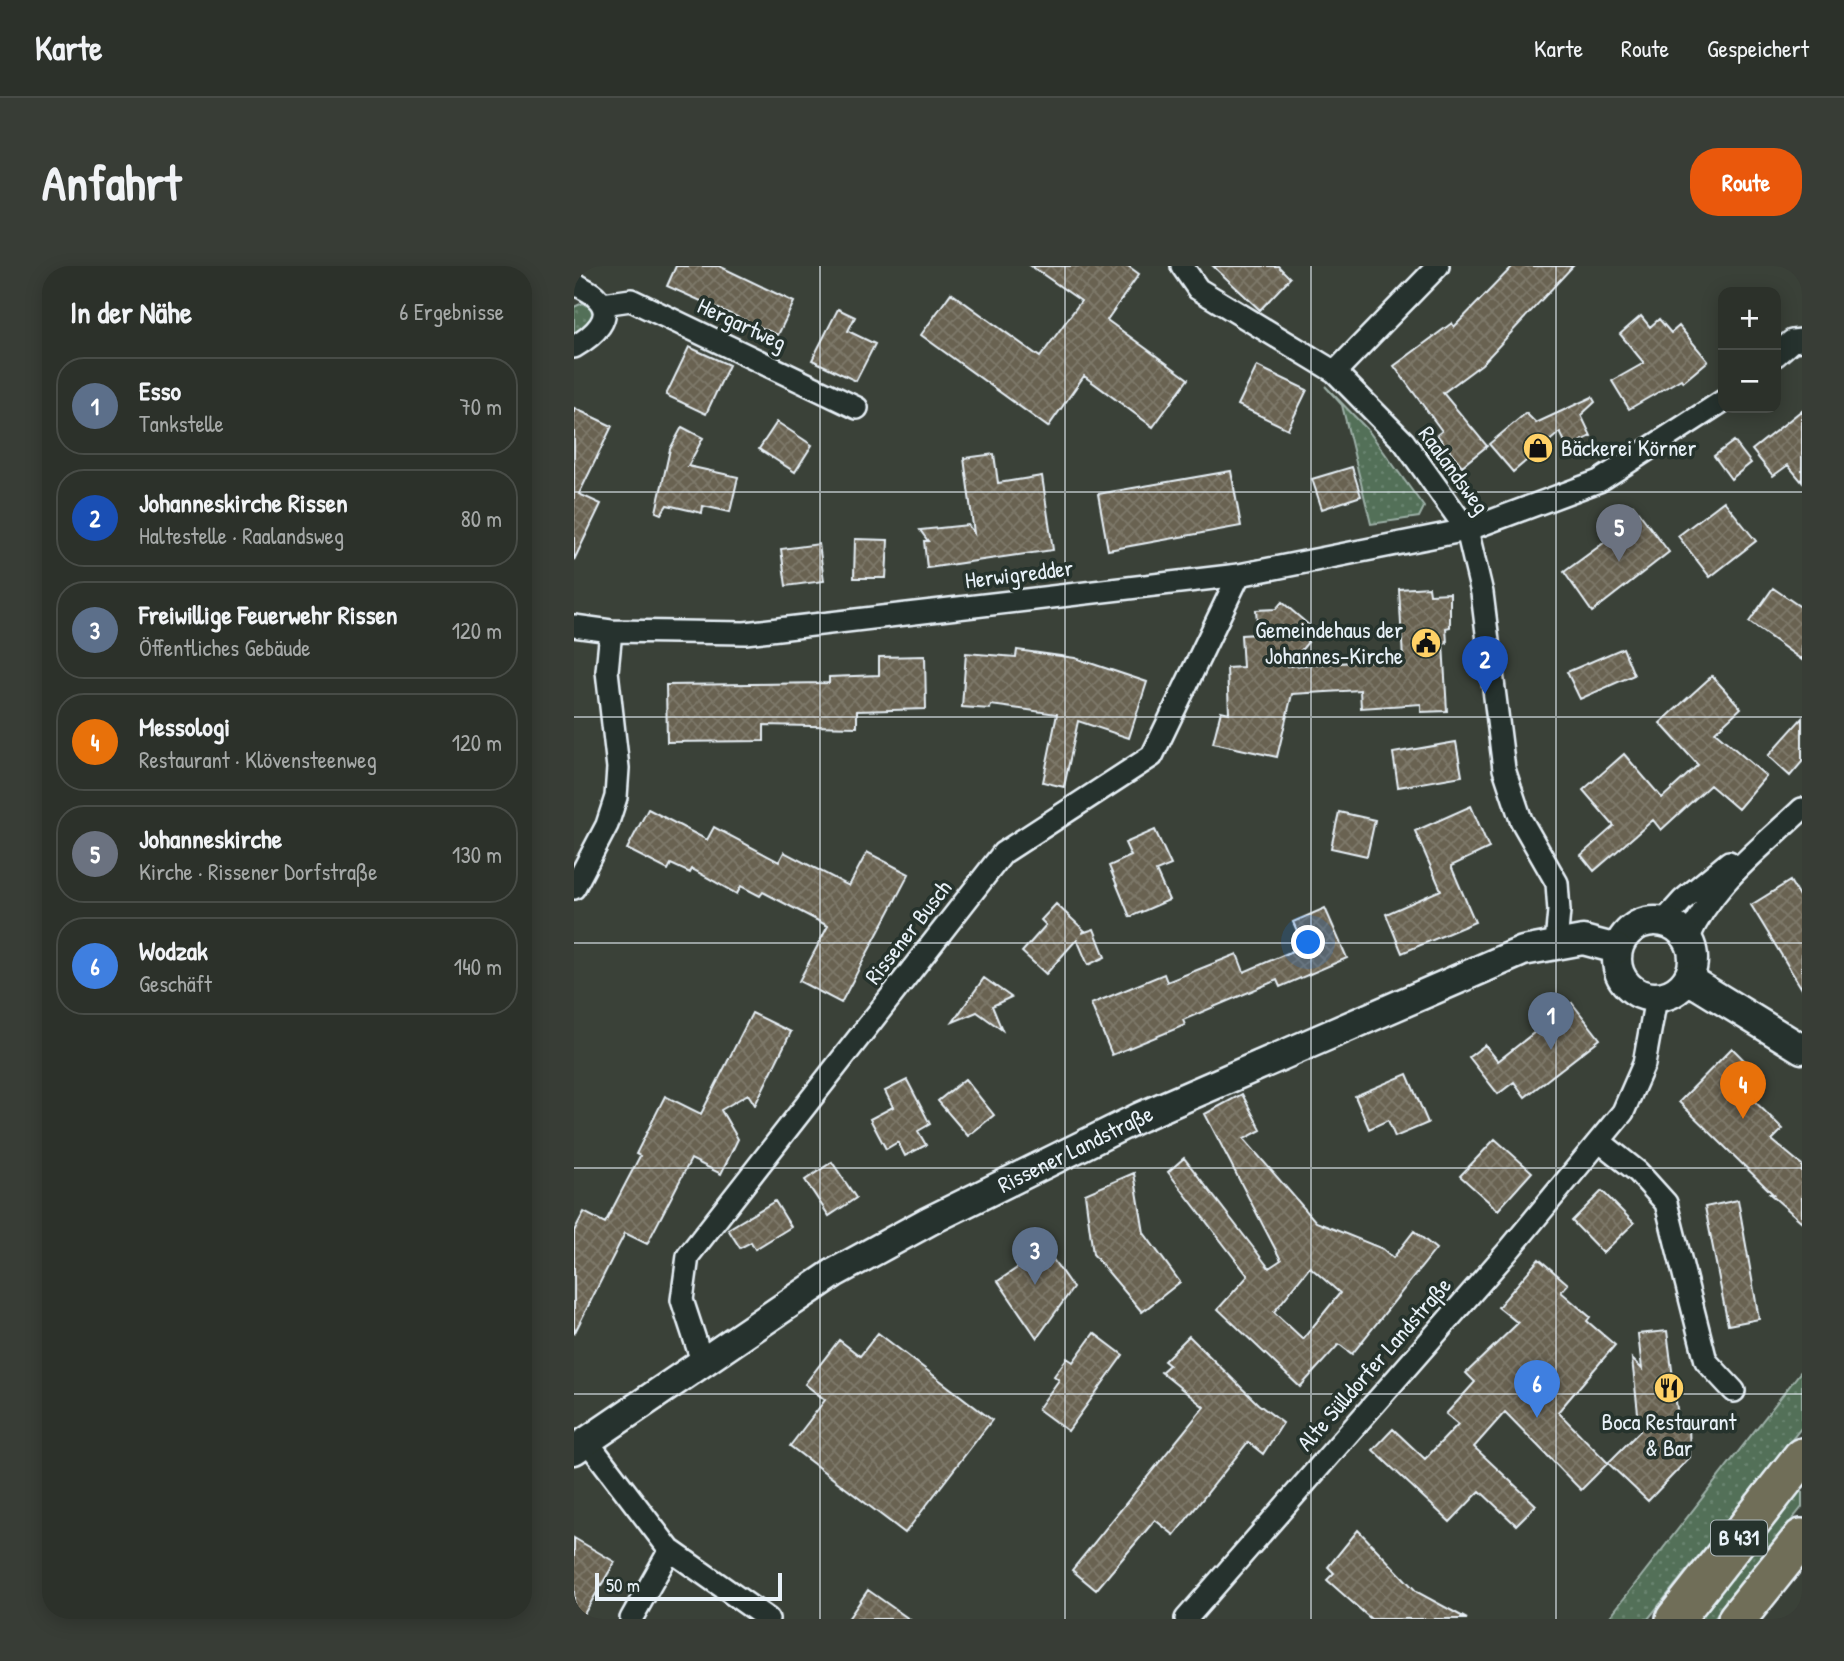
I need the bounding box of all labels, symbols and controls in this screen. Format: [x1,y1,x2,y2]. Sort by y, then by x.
text: Karte [35,26,102,70]
text: Karte [1534,32,1583,64]
text: Route [1621,32,1669,64]
text: Gespeichert [1707,32,1809,64]
button: Route [1690,148,1802,216]
text: Anfahrt [42,149,181,215]
map controls [1718,287,1781,413]
button: + [1718,287,1781,350]
street label: Hergartweg [693,289,792,358]
text: In der Nähe [70,292,192,332]
text: 6 Ergebnisse [399,296,504,327]
button: − [1718,350,1781,413]
text: Esso [139,373,181,408]
text: 1 [91,391,99,422]
text: 70 m [459,391,502,422]
text: Tankstelle [139,408,224,439]
street label: Raalandsweg [1412,419,1497,520]
shop icon: Bäckerei Körner [1521,431,1555,465]
place label: Bäckerei Körner [1561,432,1696,463]
text: Johanneskirche Rissen [139,485,348,520]
text: 2 [90,503,100,534]
text: 80 m [461,503,502,534]
pin: 5 [1596,504,1642,562]
text: Haltestelle · Raalandsweg [139,520,344,551]
street label: Herwigredder [963,551,1075,596]
text: Freiwillige Feuerwehr Rissen [139,597,398,632]
place label: Gemeindehaus der Johannes-Kirche [1255,614,1403,671]
text: 3 [90,615,100,646]
text: 120 m [452,615,502,646]
public building icon: Gemeindehaus der Johannes-Kirche [1409,626,1443,660]
text: Öffentliches Gebäude [139,632,311,663]
pin: 2 [1462,636,1508,694]
text: Messologi [139,709,230,744]
text: 4 [91,727,99,758]
text: 120 m [452,727,502,758]
text: Restaurant · Klövensteenweg [139,744,377,775]
text: Johanneskirche [139,821,282,856]
text: 5 [90,839,100,870]
text: 130 m [452,839,502,870]
text: Kirche · Rissener Dorfstraße [139,856,377,887]
street label: Rissener Busch [857,873,958,990]
your location [1291,925,1325,959]
text: Wodzak [139,933,208,968]
text: 6 [90,951,100,982]
text: 140 m [454,951,502,982]
text: Geschäft [139,968,212,999]
pin: 1 [1528,992,1574,1050]
pin: 4 [1720,1061,1766,1119]
street label: Rissener Landstraße [992,1097,1157,1200]
pin: 3 [1012,1227,1058,1285]
street label: Alte Sülldorfer Landstraße [1289,1270,1458,1457]
pin: 6 [1514,1360,1560,1418]
restaurant icon: Boca Restaurant & Bar [1652,1371,1686,1405]
place label: Boca Restaurant & Bar [1602,1406,1738,1463]
road number: B 431 [1711,1520,1767,1556]
scale bar [595,1570,782,1602]
text: 50 m [606,1572,640,1598]

